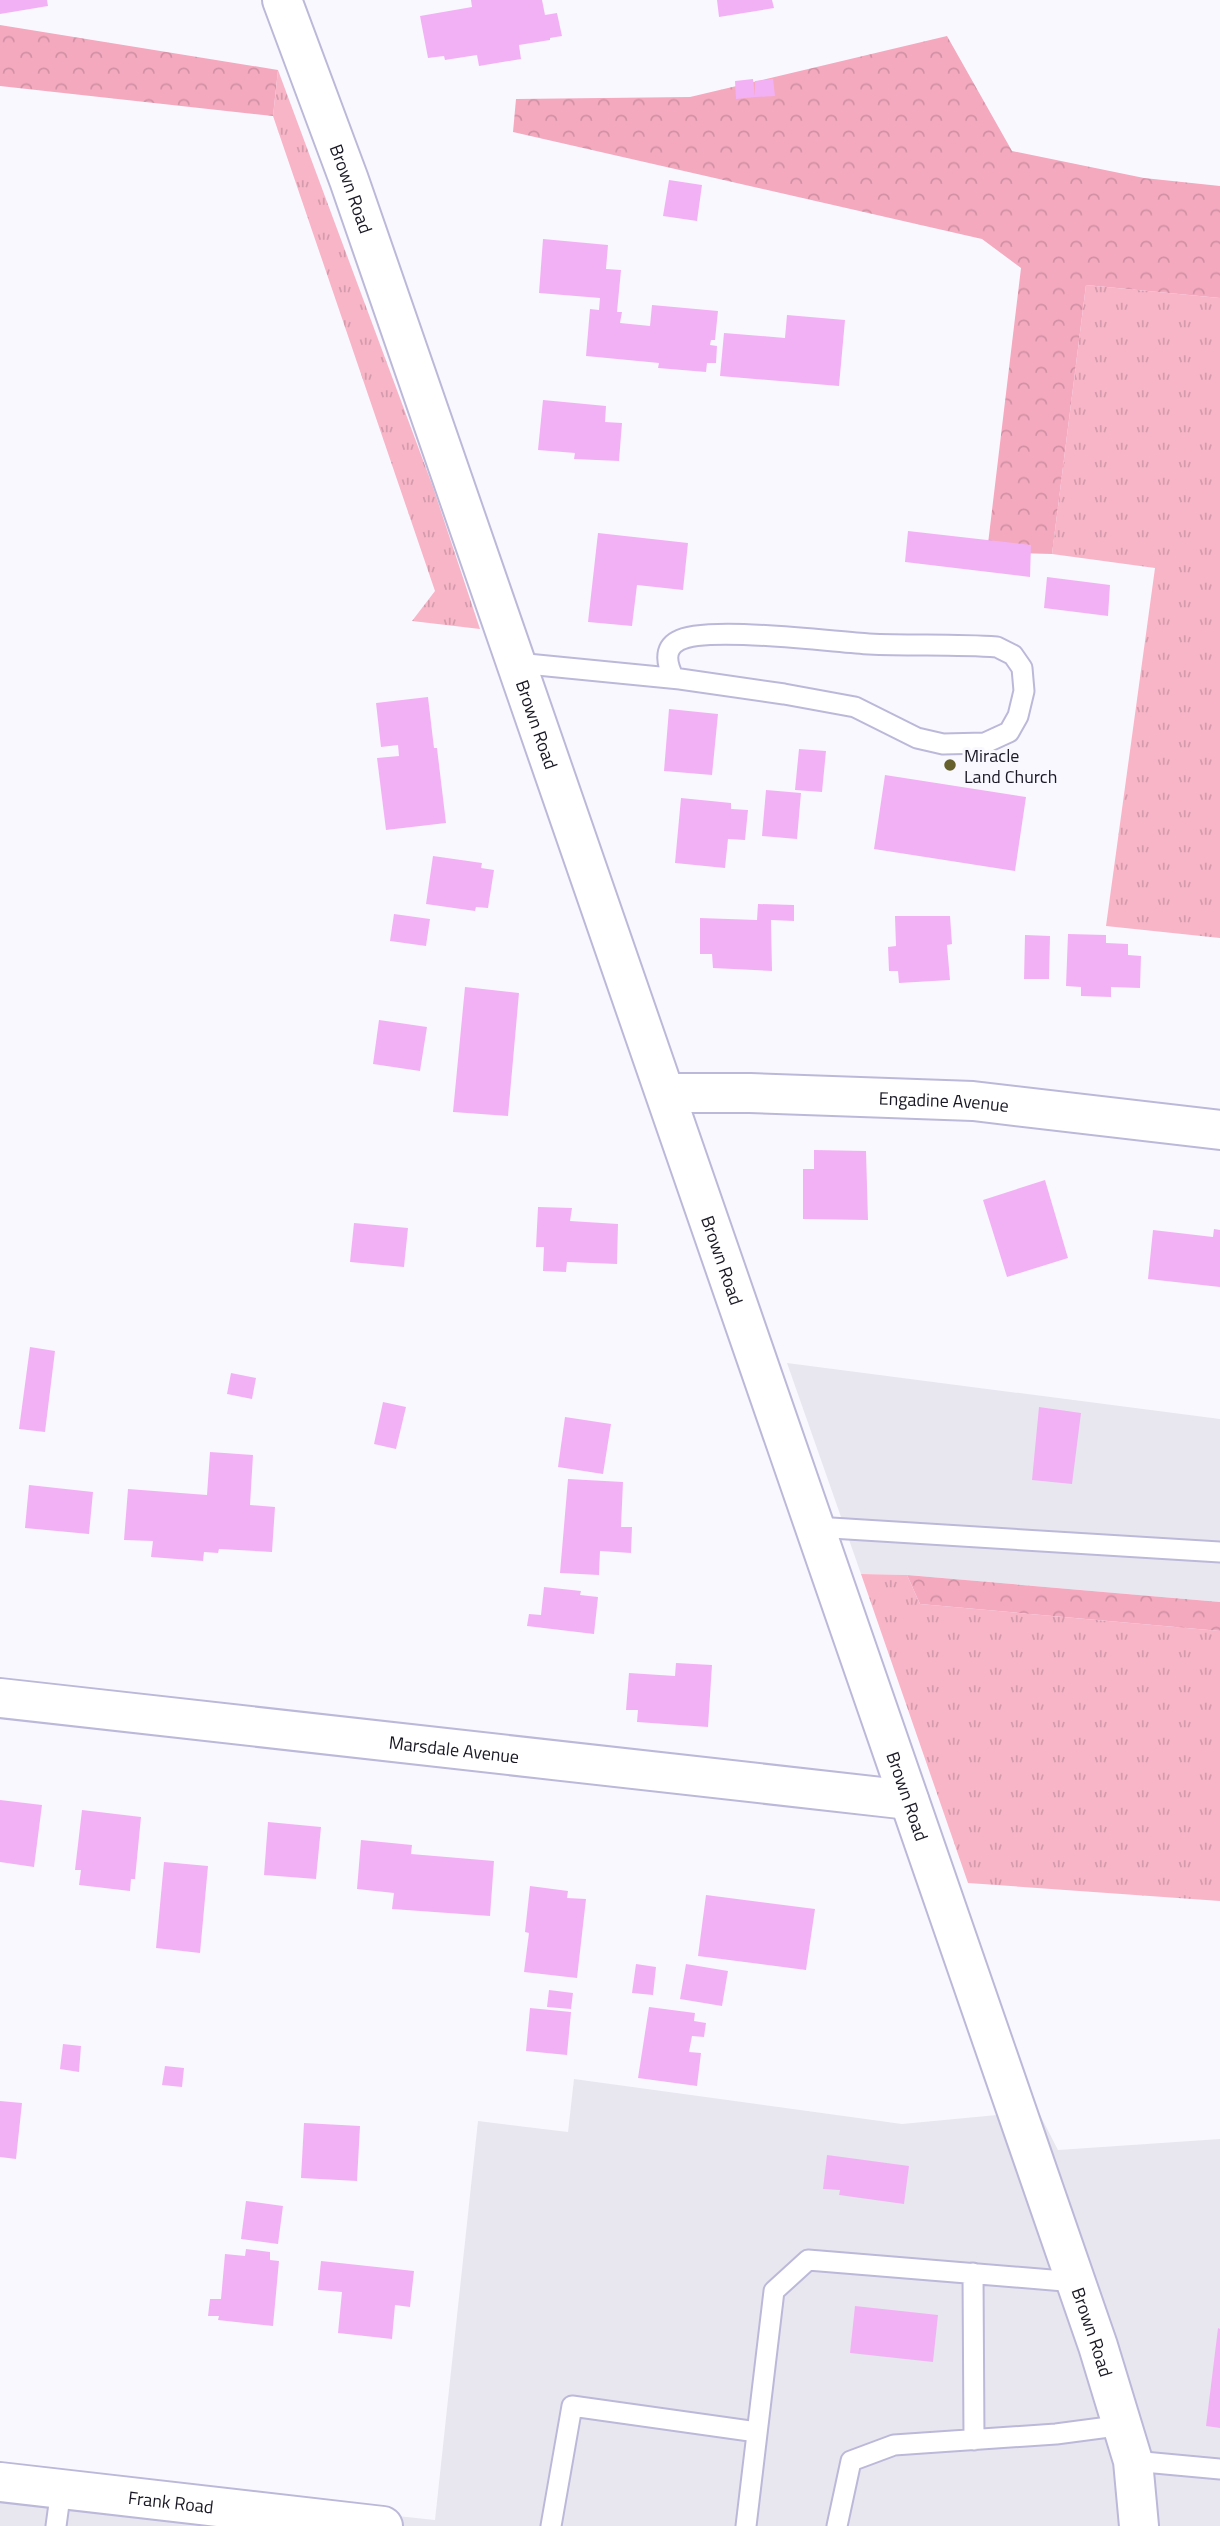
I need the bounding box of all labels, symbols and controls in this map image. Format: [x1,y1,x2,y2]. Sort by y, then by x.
street label: Brown Road [323,140,380,237]
street label: Brown Road [509,676,565,773]
place label: Miracle Land Church [964,742,1057,790]
marker: Miracle Land Church [942,757,958,773]
street label: Engadine Avenue [878,1084,1010,1119]
street label: Brown Road [695,1212,750,1309]
street label: Marsdale Avenue [388,1728,521,1770]
street label: Brown Road [880,1748,936,1844]
street label: Brown Road [1065,2284,1120,2380]
street label: Frank Road [127,2483,215,2520]

